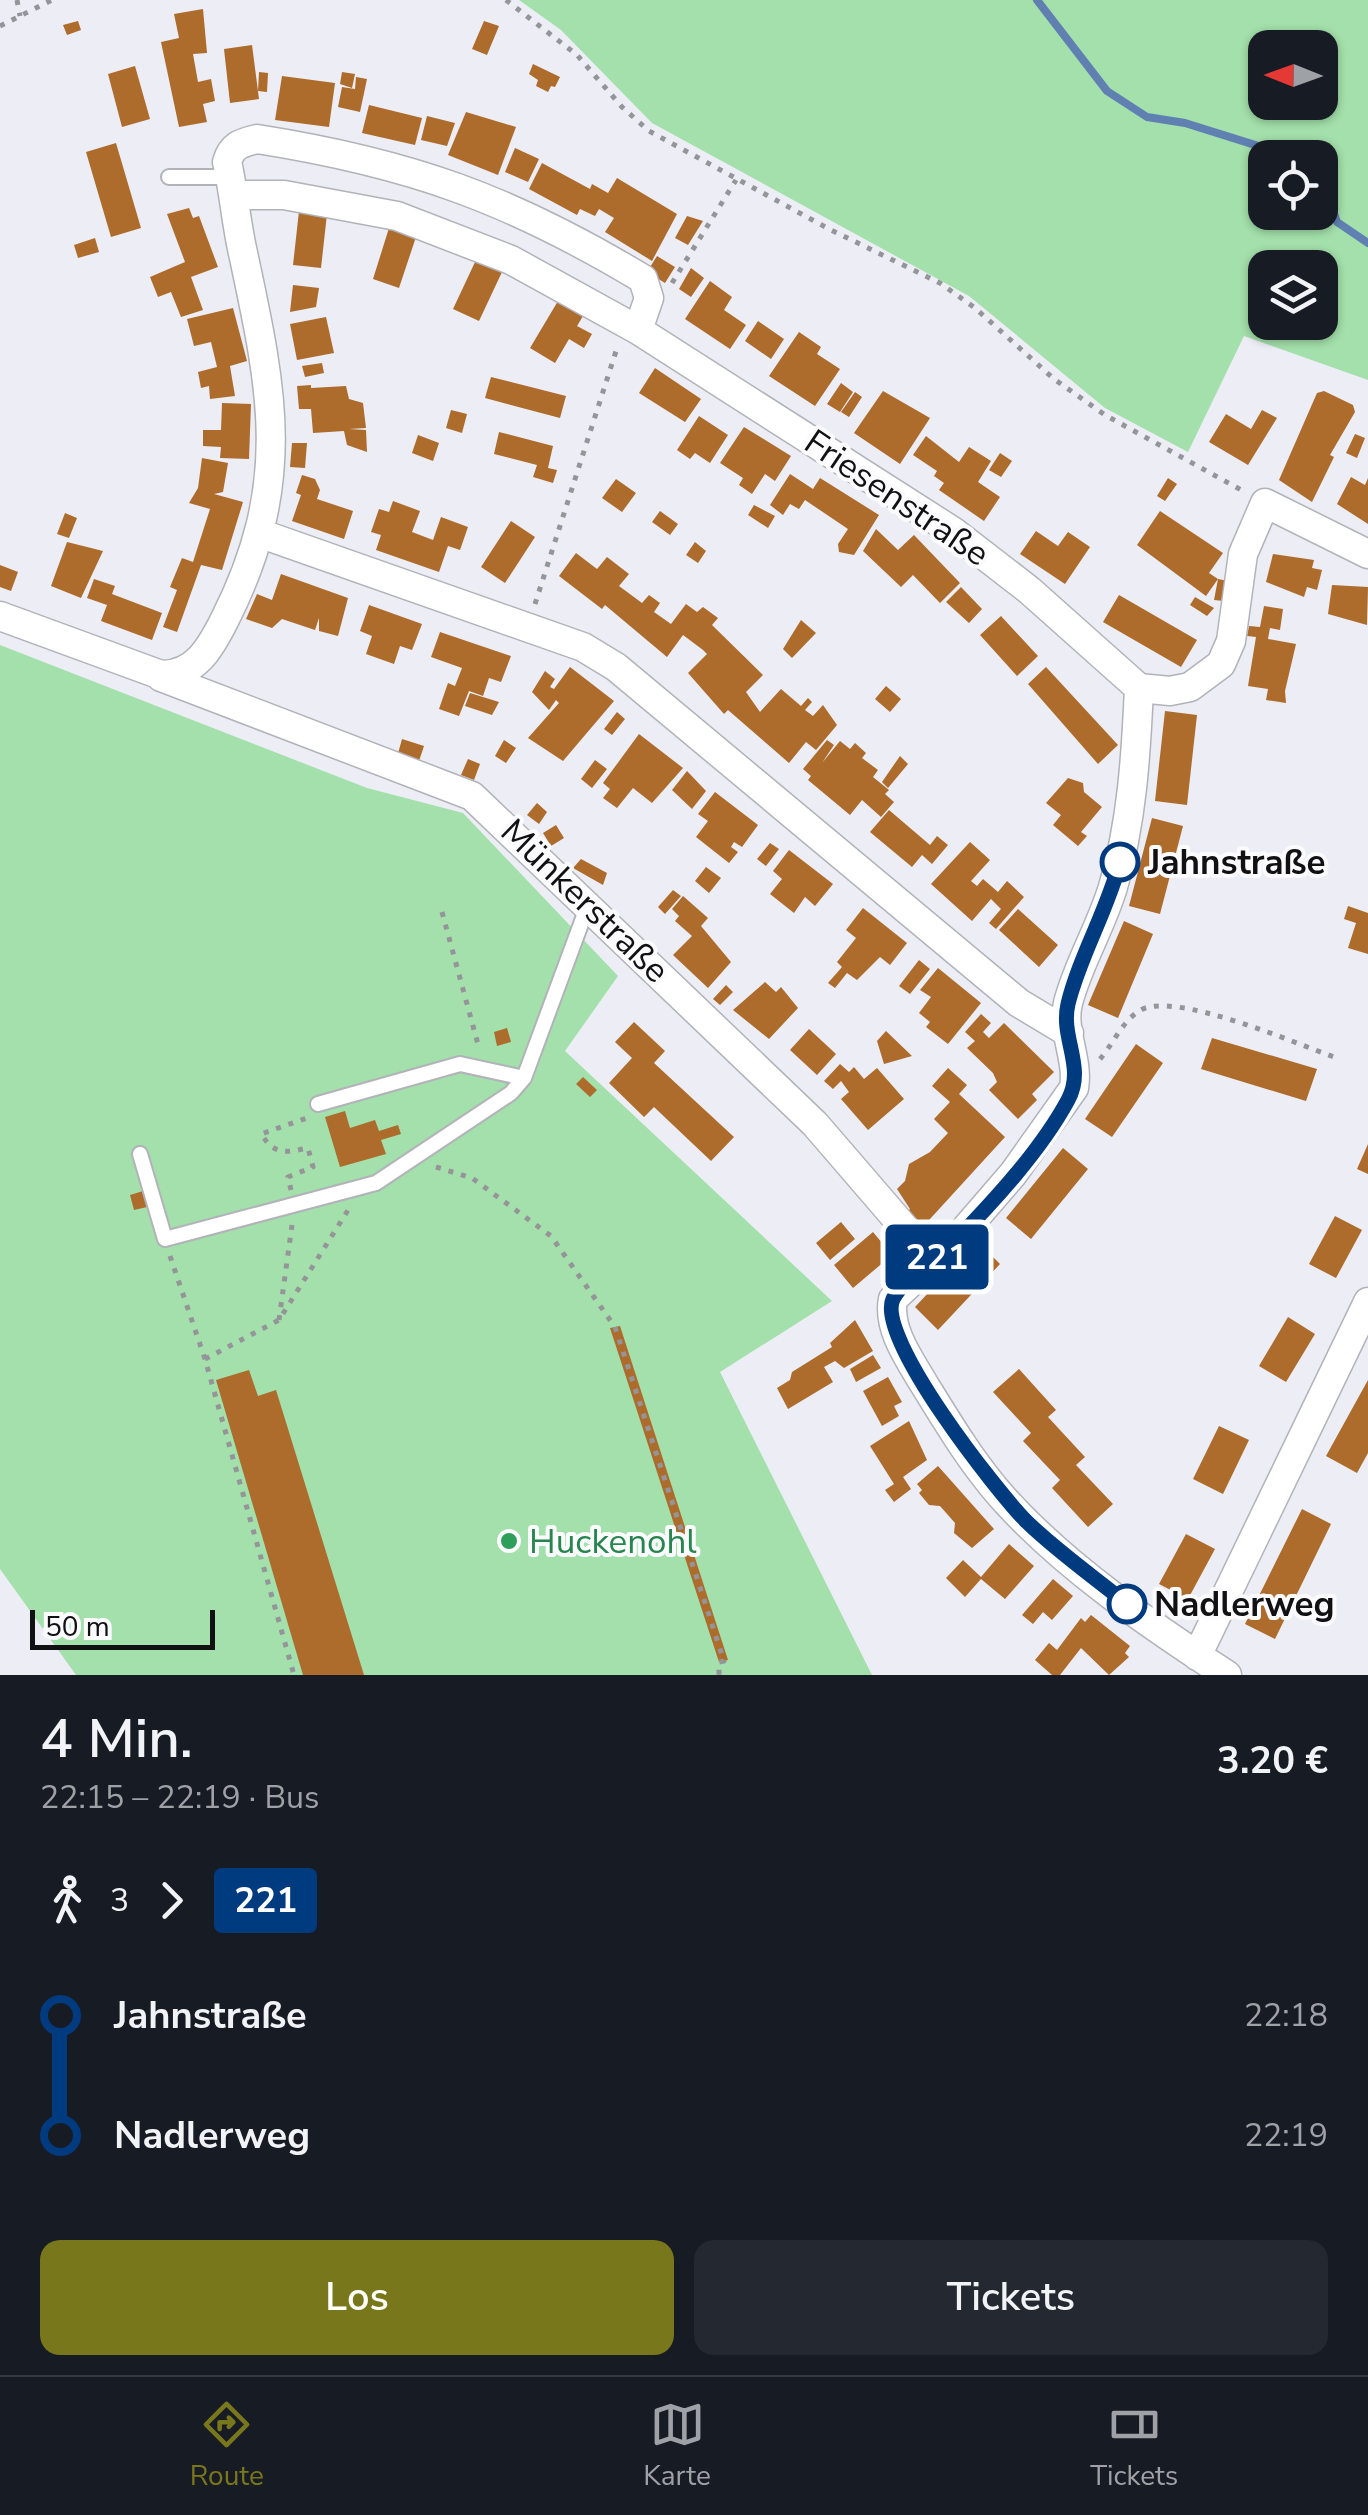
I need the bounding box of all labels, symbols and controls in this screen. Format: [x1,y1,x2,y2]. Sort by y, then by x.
north arrow [1248,30,1338,120]
map controls [1248,30,1338,340]
button: locate [1248,140,1338,230]
button: layers [1248,250,1338,340]
street label: Friesenstraße [795,419,999,577]
street label: Münkerstraße [490,809,680,993]
place label: Jahnstraße [1147,839,1325,886]
marker: Jahnstraße [1101,843,1139,881]
line badge: 221 [880,1224,994,1290]
text: 221 [905,1234,969,1281]
place label: Huckenohl [529,1518,697,1565]
marker: Huckenohl [498,1530,520,1552]
place label: Nadlerweg [1154,1581,1335,1628]
marker: Nadlerweg [1108,1585,1146,1623]
scale bar [30,1605,215,1650]
text: 50 m [45,1608,110,1646]
text: 4 Min. [40,1701,193,1776]
text: 3.20 € [1217,1735,1328,1786]
text: 22:15 – 22:19 · Bus [40,1776,319,1819]
icon: walk [40,1873,95,1928]
icon: forward [144,1873,199,1928]
text: 221 [234,1877,297,1924]
text: 3 [110,1879,129,1922]
text: Jahnstraße [114,1990,307,2041]
text: 22:18 [1244,1994,1328,2037]
text: Nadlerweg [114,2110,310,2161]
text: 22:19 [1244,2114,1328,2157]
button: Los [40,2240,674,2355]
button: Tickets [694,2240,1328,2355]
tab: Route [190,2397,264,2495]
tab: Karte [643,2397,711,2495]
tab: Tickets [1090,2397,1178,2495]

